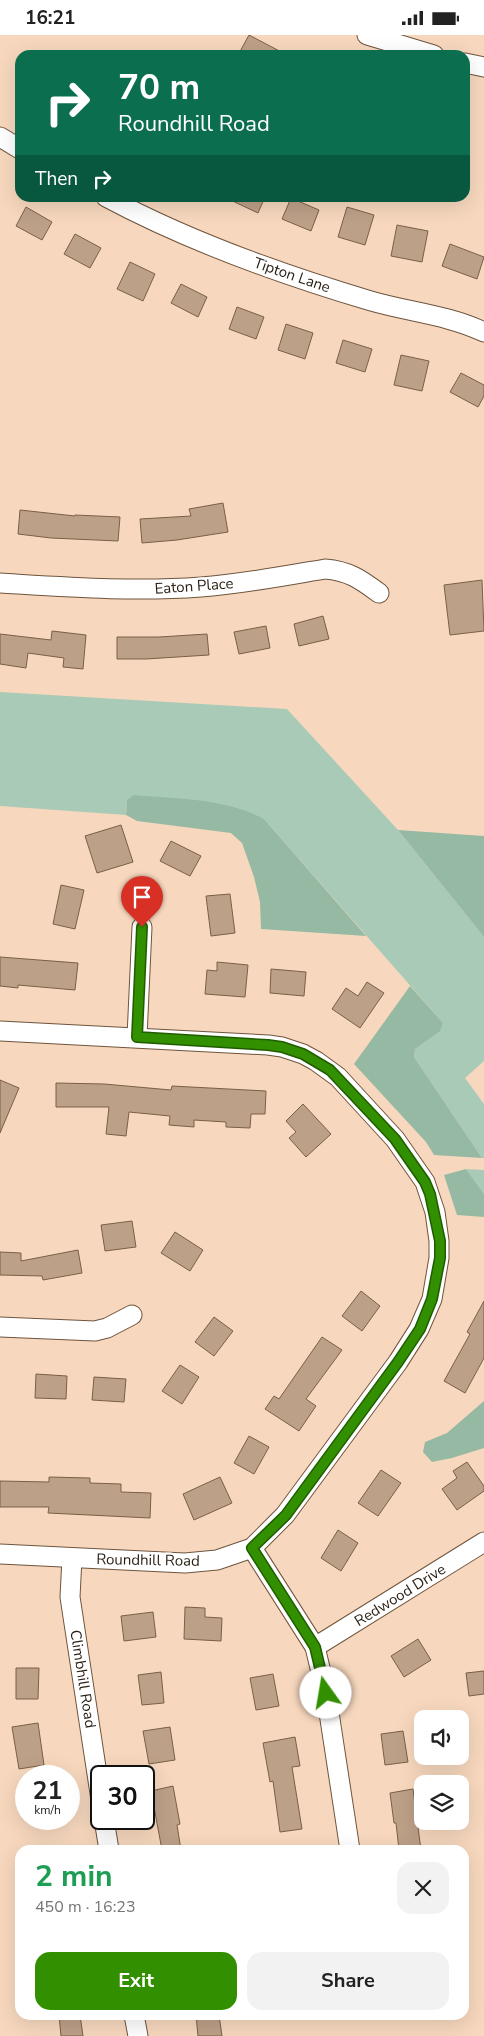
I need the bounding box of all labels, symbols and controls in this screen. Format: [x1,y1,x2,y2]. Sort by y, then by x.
text: 16:21 [25,5,75,31]
text: 70 m [118,64,200,111]
icon: right [35,70,100,135]
text: Roundhill Road [118,109,270,139]
icon: right [88,165,116,193]
text: Then [35,166,78,192]
street label: Tipton Lane [251,253,333,297]
street label: Eaton Place [154,573,234,599]
pin [121,876,163,927]
icon: arrive [128,883,156,911]
street label: Roundhill Road [96,1549,200,1571]
street label: Redwood Drive [351,1559,449,1631]
street label: Climbhill Road [65,1628,101,1730]
position arrow [299,1666,351,1718]
map controls [414,1710,469,1830]
button: sound [414,1710,469,1765]
speed limit sign: 30 [90,1765,155,1830]
text: 21 [32,1774,63,1808]
button: layers [414,1775,469,1830]
text: km/h [34,1802,61,1818]
text: 2 min [35,1856,113,1897]
button: close [397,1862,449,1914]
text: 450 m · 16:23 [35,1896,136,1918]
button: Exit [35,1952,237,2010]
button: Share [247,1952,449,2010]

